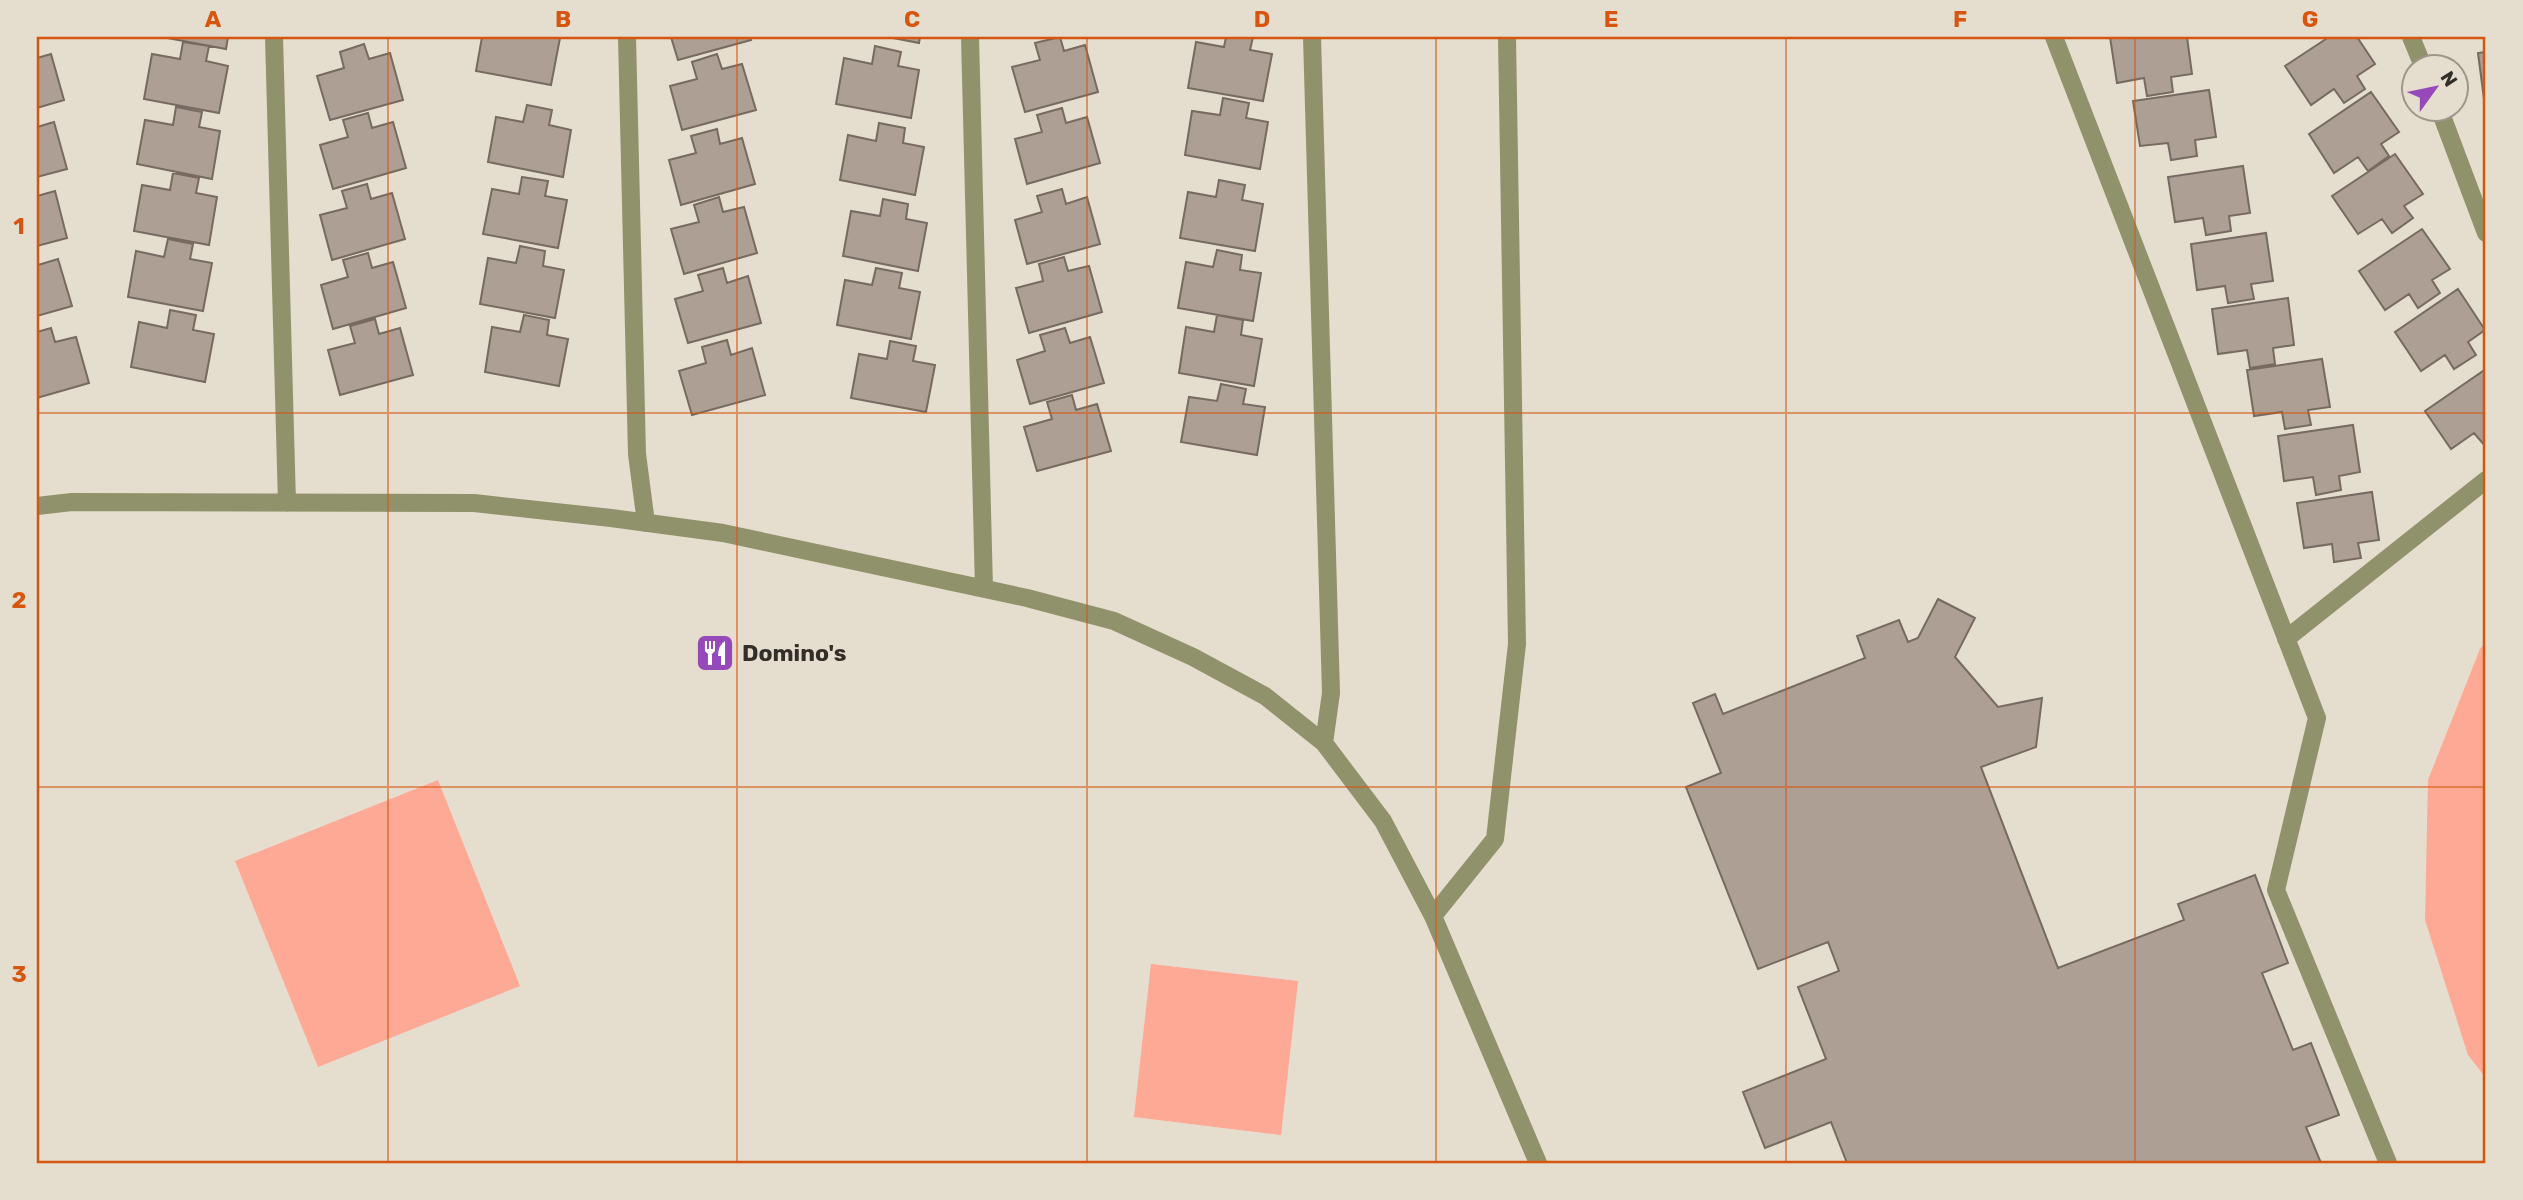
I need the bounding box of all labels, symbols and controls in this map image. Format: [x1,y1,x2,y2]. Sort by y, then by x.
text: A [205,5,222,33]
text: B [555,5,571,33]
text: C [904,5,920,33]
text: D [1254,5,1270,33]
text: E [1604,5,1618,33]
text: F [1953,5,1967,33]
text: G [2302,5,2318,33]
north arrow [2400,52,2470,122]
text: N [2435,67,2462,91]
text: 1 [13,212,25,240]
text: 2 [12,586,26,614]
restaurant icon: Domino's [694,632,736,674]
place label: Domino's [742,639,847,667]
text: 3 [11,960,27,988]

